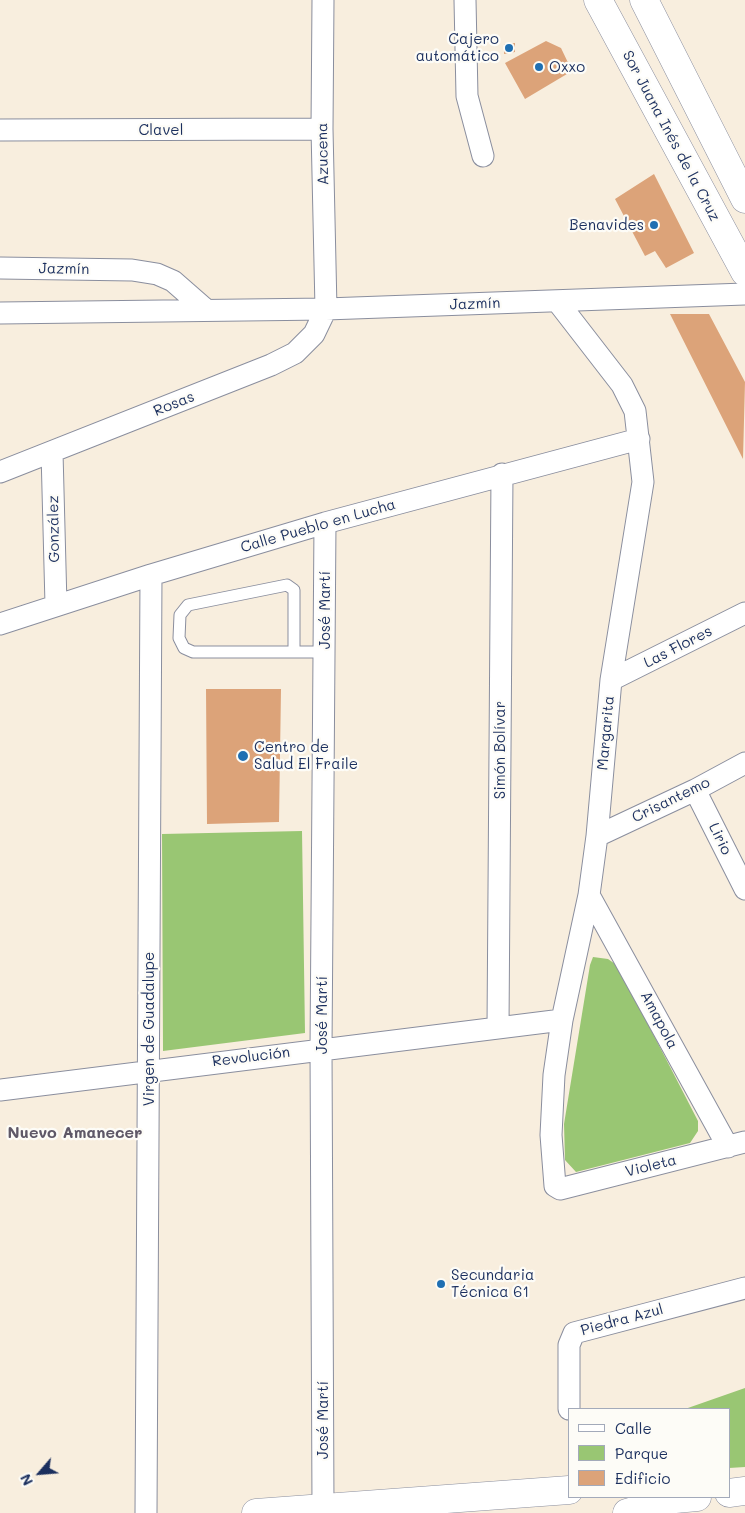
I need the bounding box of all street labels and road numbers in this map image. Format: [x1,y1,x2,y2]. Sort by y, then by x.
street label: Sor Juana Inés de la Cruz [618,48,724,224]
street label: Clavel [139,121,183,139]
street label: Azucena [313,123,333,185]
street label: Jazmín [38,260,90,278]
street label: Jazmín [449,294,501,314]
street label: Rosas [151,388,197,420]
street label: González [44,495,64,563]
street label: Calle Pueblo en Lucha [238,495,398,557]
street label: José Martí [316,571,334,649]
street label: Las Flores [641,622,715,672]
street label: Margarita [594,695,618,771]
street label: Simón Bolívar [491,701,509,799]
street label: Crisantemo [629,773,713,827]
street label: Lirio [705,820,735,858]
street label: Virgen de Guadalupe [140,952,158,1106]
street label: José Martí [313,976,331,1054]
street label: Amapola [636,988,682,1052]
street label: Revolución [211,1043,291,1071]
street label: Violeta [624,1151,678,1181]
street label: Piedra Azul [579,1300,665,1340]
street label: José Martí [314,1381,332,1459]

